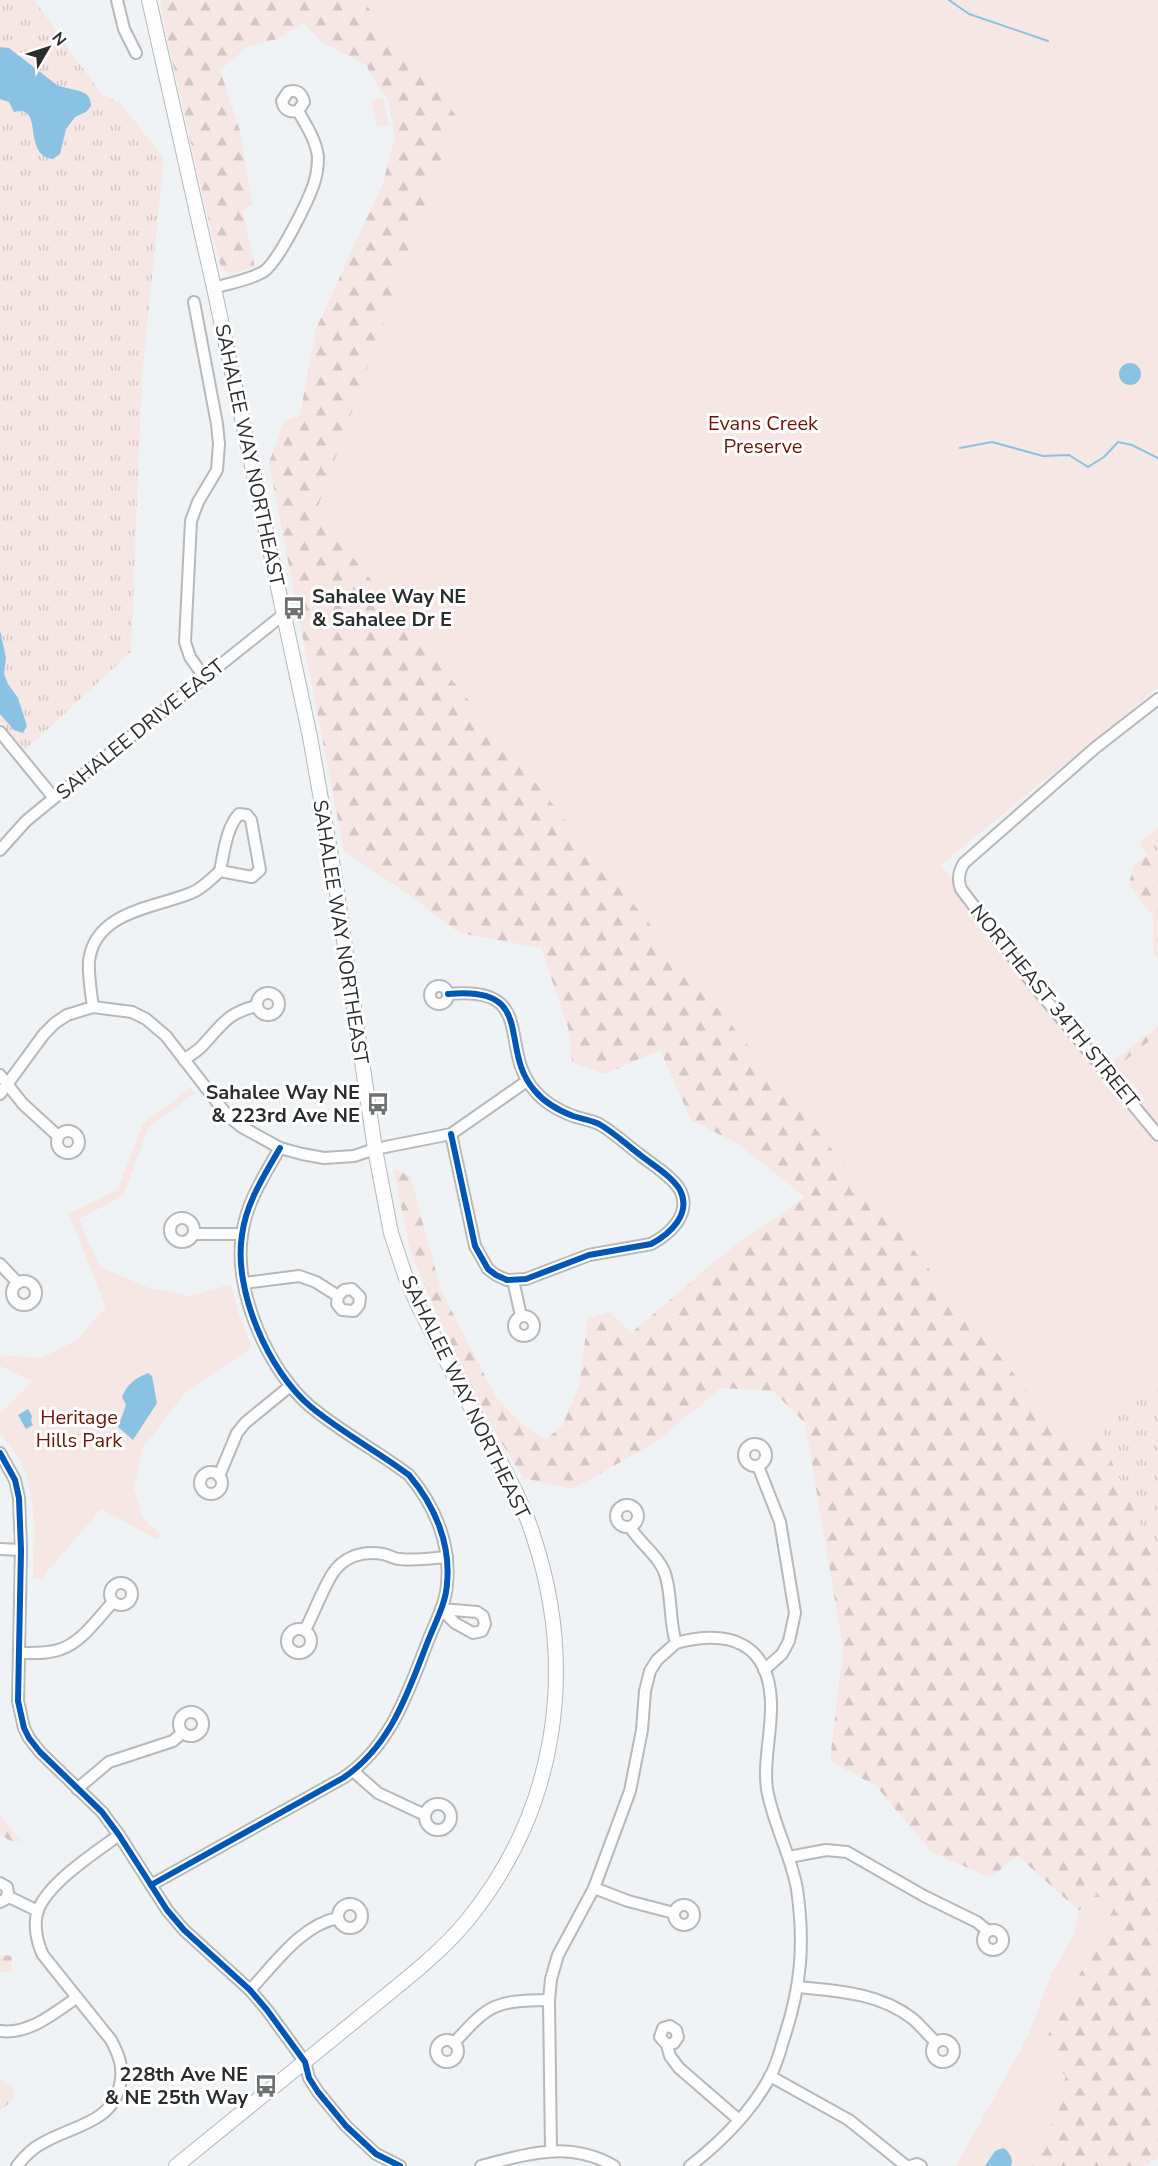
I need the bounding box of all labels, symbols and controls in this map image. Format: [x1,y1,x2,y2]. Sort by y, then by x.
north arrow [18,18,78,78]
text: N [47,28,71,51]
street label: SAHALEE WAY NORTHEAST [208,321,291,589]
park label: Evans Creek Preserve [708,410,819,460]
place label: Sahalee Way NE & Sahalee Dr E [312,583,466,633]
bus stop icon: Sahalee Way NE & Sahalee Dr E [281,595,307,621]
street label: SAHALEE DRIVE EAST [50,653,230,806]
street label: SAHALEE WAY NORTHEAST [306,798,375,1066]
street label: NORTHEAST 34TH STREET [964,899,1145,1114]
place label: Sahalee Way NE & 223rd Ave NE [206,1079,360,1129]
bus stop icon: Sahalee Way NE & 223rd Ave NE [365,1091,391,1117]
street label: SAHALEE WAY NORTHEAST [395,1271,536,1523]
park label: Heritage Hills Park [36,1404,123,1454]
place label: 228th Ave NE & NE 25th Way [105,2061,248,2111]
bus stop icon: 228th Ave NE & NE 25th Way [253,2073,279,2099]

